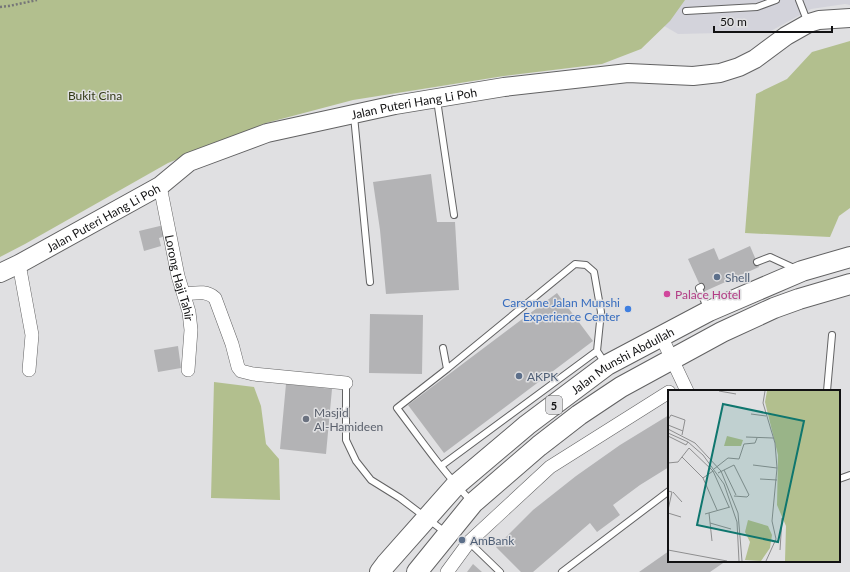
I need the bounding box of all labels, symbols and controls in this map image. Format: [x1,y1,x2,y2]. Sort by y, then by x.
scale bar [714,8,832,34]
text: 50 m [720,14,747,29]
street label: Jalan Puteri Hang Li Poh [350,84,478,122]
park label: Bukit Cina [68,88,122,103]
street label: Jalan Puteri Hang Li Poh [43,180,163,255]
street label: Lorong Haji Tahir [162,233,198,322]
place label: Shell [725,270,750,285]
marker: Shell [712,272,722,282]
place label: Palace Hotel [675,287,741,302]
marker: Palace Hotel [662,289,672,299]
place label: Carsome Jalan Munshi Experience Center [502,295,621,324]
marker: Carsome Jalan Munshi Experience Center [623,304,633,314]
street label: Jalan Munshi Abdullah [568,324,676,397]
place label: AKPK [527,369,558,384]
marker: AKPK [514,371,524,381]
inset map [668,390,840,562]
road number: 5 [546,396,562,414]
place label: Masjid Al-Hamideen [314,405,383,434]
marker: Masjid Al-Hamideen [301,414,311,424]
place label: AmBank [470,533,515,548]
marker: AmBank [457,535,467,545]

